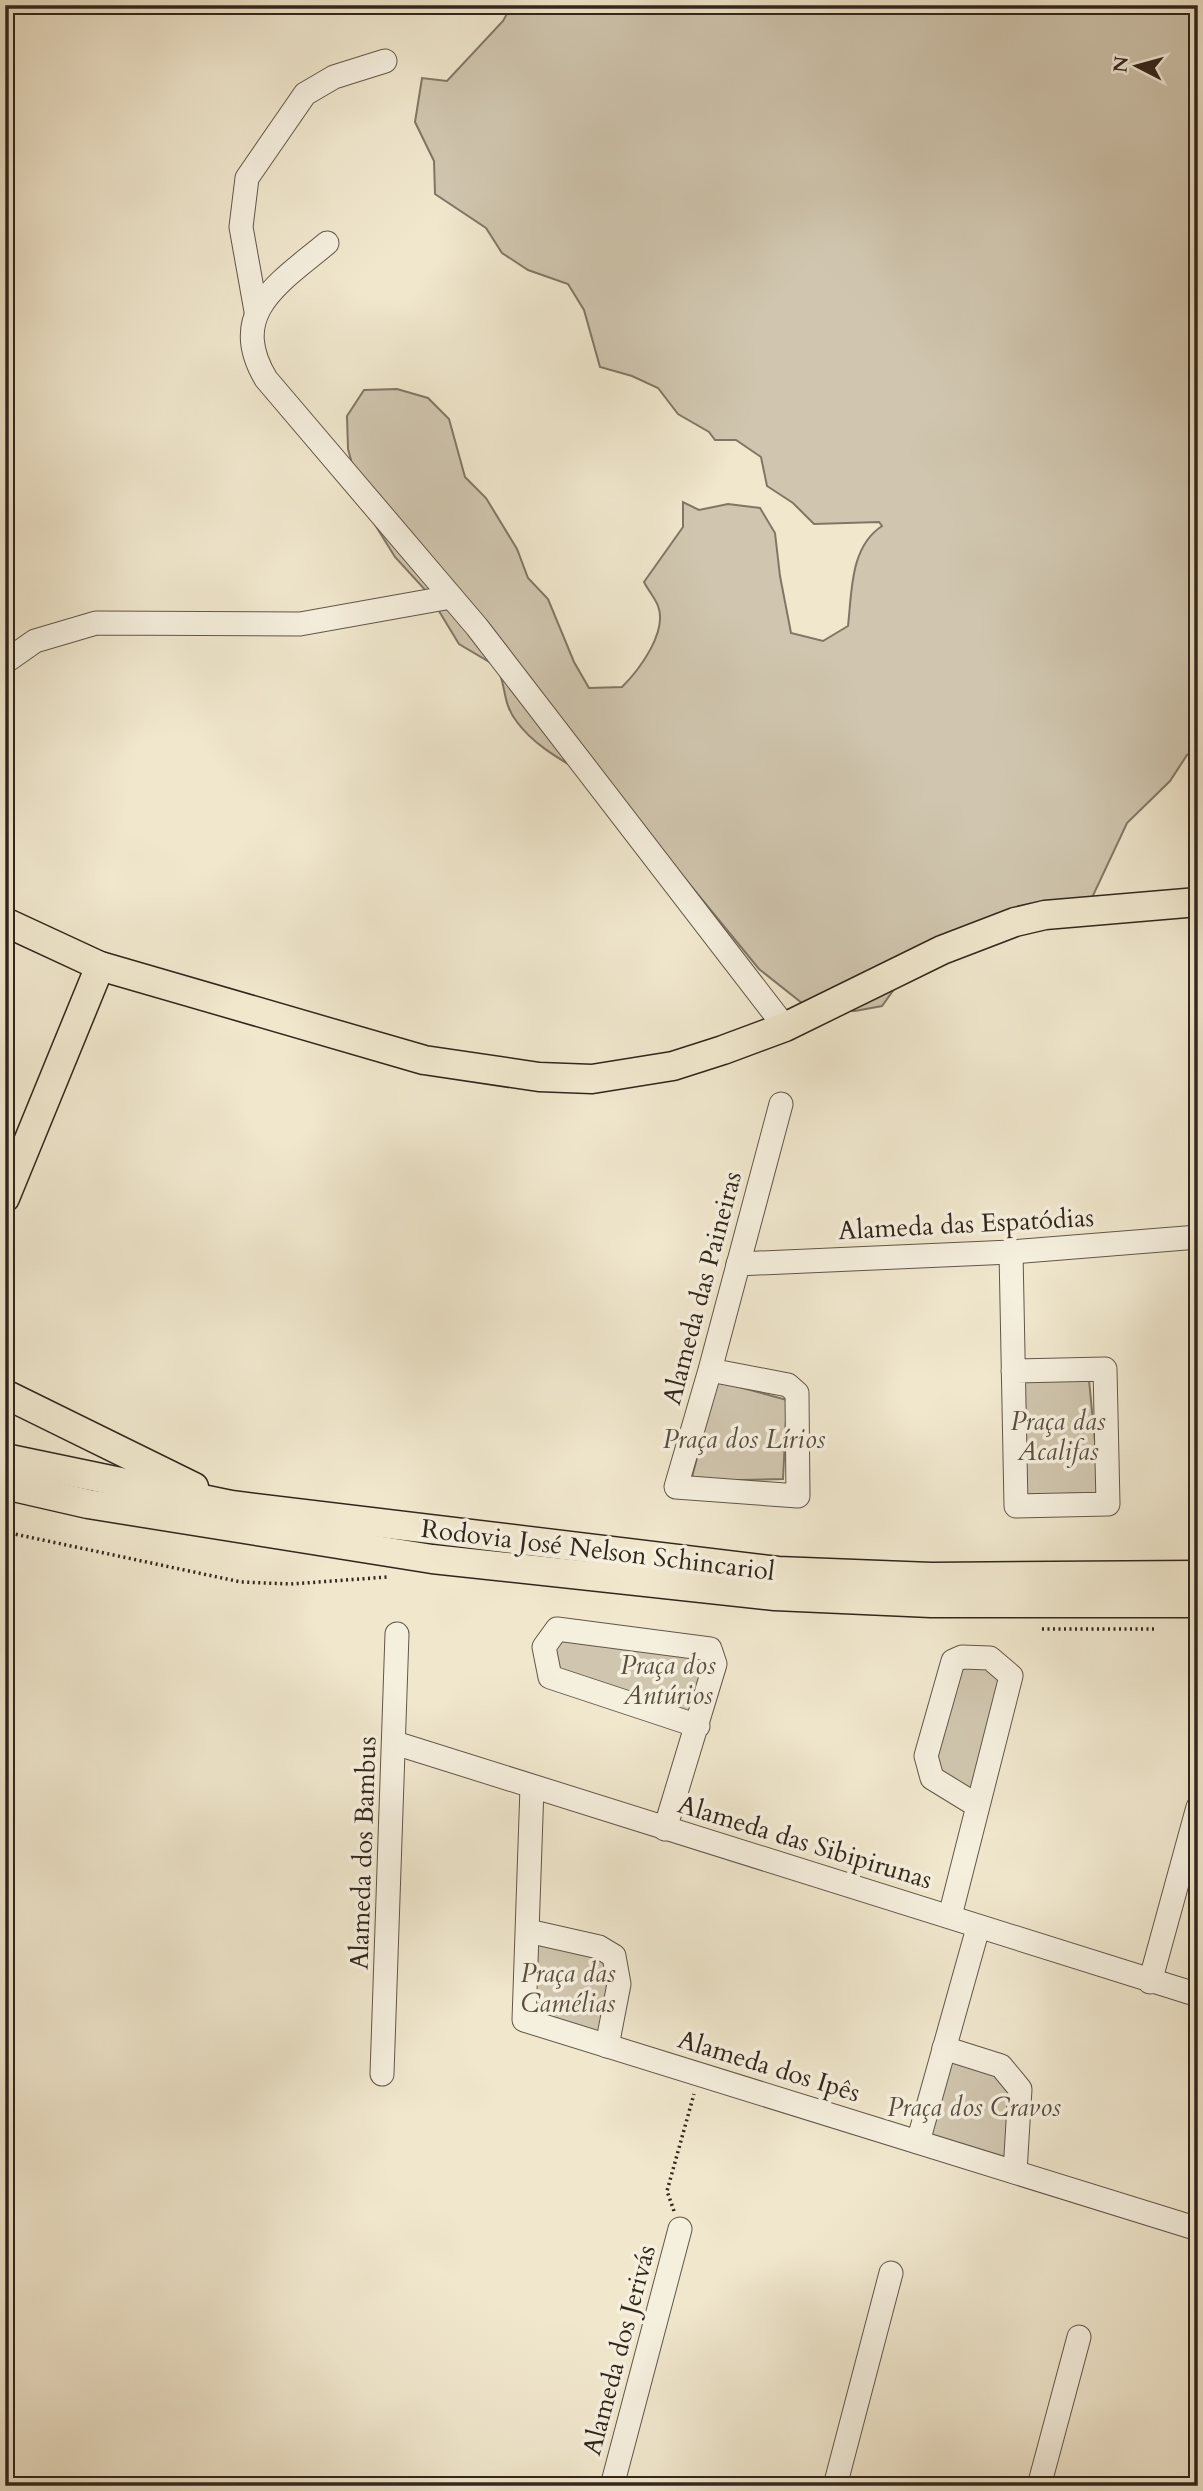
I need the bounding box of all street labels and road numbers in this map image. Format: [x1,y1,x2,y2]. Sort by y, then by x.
street label: Alameda das Paineiras [654,1167,750,1409]
street label: Alameda das Espatódias [837,1200,1095,1248]
street label: Rodovia José Nelson Schincariol [419,1511,777,1589]
street label: Alameda dos Bambus [341,1736,385,1970]
street label: Alameda das Sibipirunas [674,1787,936,1897]
street label: Alameda dos Ipês [674,2022,864,2110]
street label: Alameda dos Jerivás [574,2241,664,2459]

